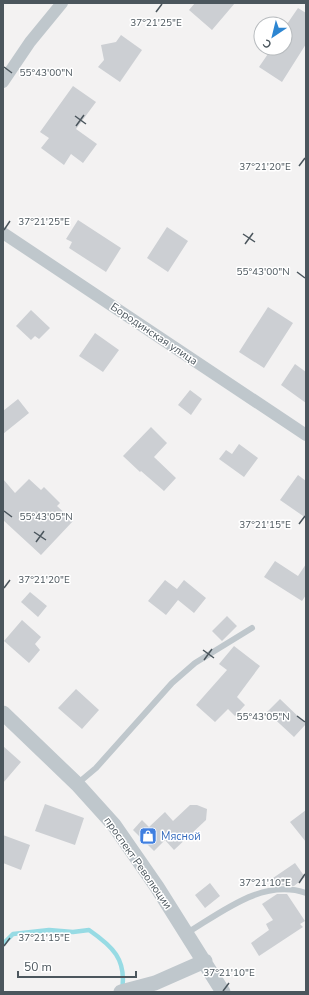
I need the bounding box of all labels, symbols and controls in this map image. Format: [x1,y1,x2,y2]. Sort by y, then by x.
text: 37°21'25"E [130,16,182,30]
north arrow [253,16,293,56]
text: С [260,35,275,52]
text: 55°43'00"N [19,66,73,80]
text: 37°21'20"E [239,160,291,174]
text: 37°21'25"E [18,215,70,229]
text: 55°43'00"N [236,265,290,279]
street label: Бородинская улица [108,299,201,369]
text: 55°43'05"N [19,510,73,524]
text: 37°21'15"E [239,518,291,532]
text: 37°21'20"E [18,573,70,587]
text: 55°43'05"N [236,710,290,724]
street label: проспект Революции [100,814,176,912]
shop icon: Мясной [138,826,158,846]
place label: Мясной [161,829,201,844]
text: 37°21'10"E [239,876,291,890]
text: 37°21'15"E [18,931,70,945]
scale bar [18,953,136,979]
text: 50 m [24,959,52,975]
text: 37°21'10"E [203,966,255,980]

